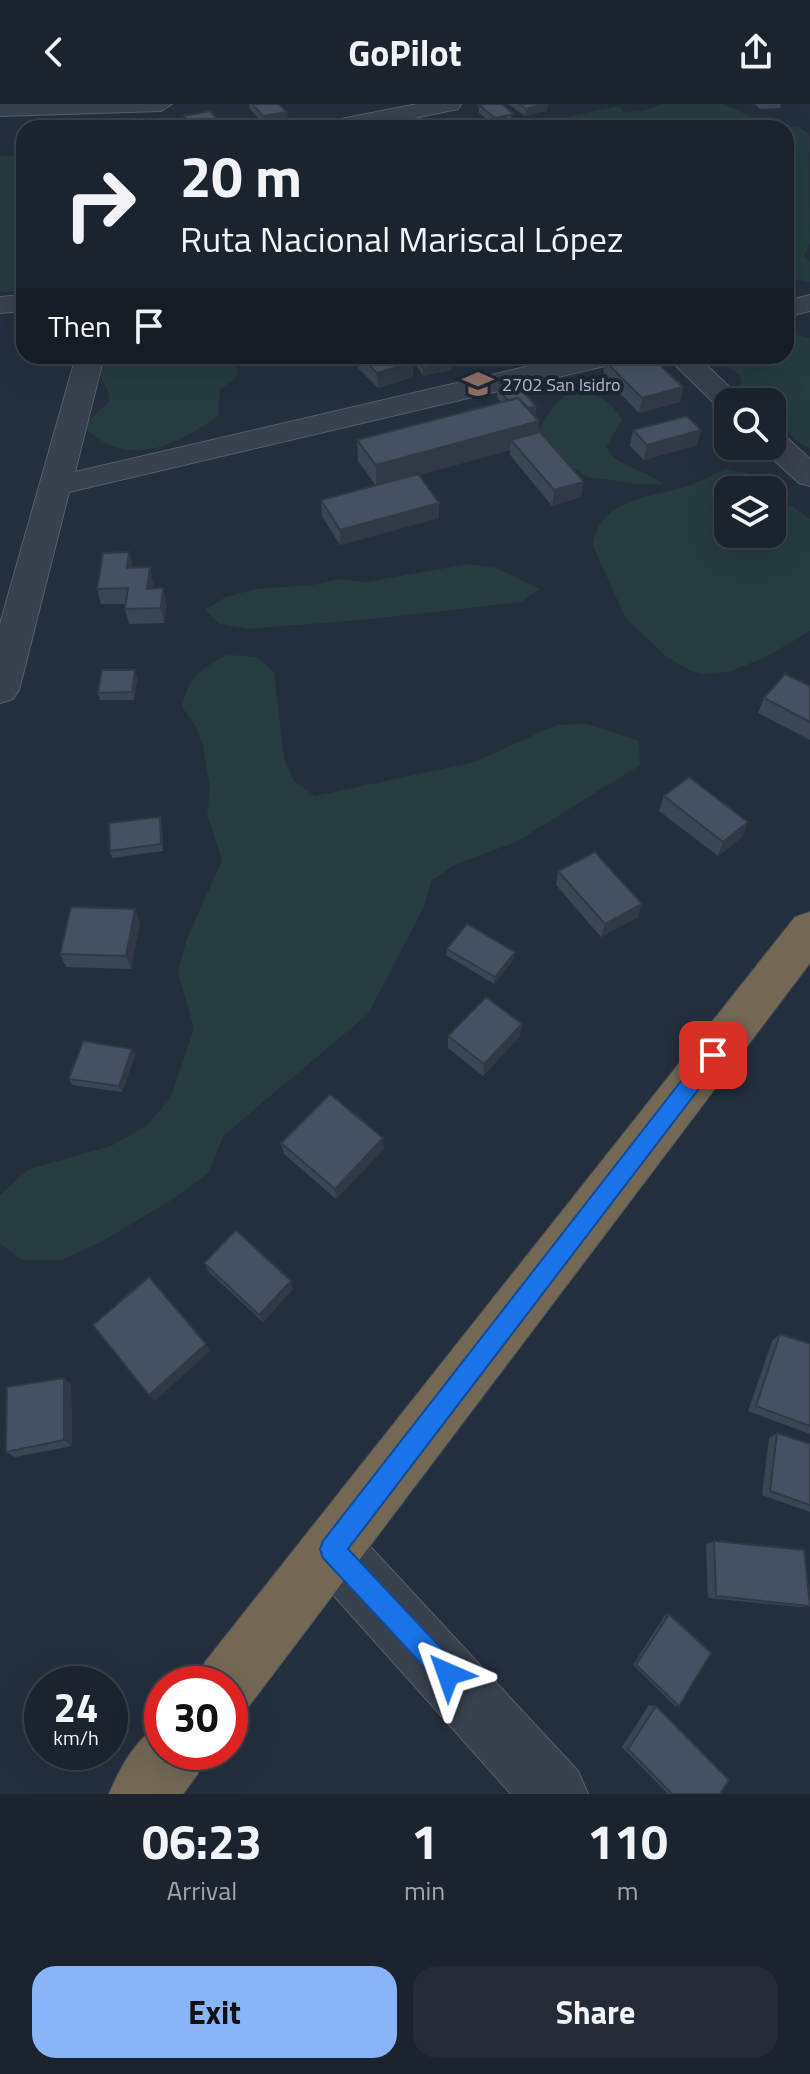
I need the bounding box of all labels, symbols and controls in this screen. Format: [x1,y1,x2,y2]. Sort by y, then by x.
text: GoPilot [348,25,462,80]
icon: back [32,30,76,74]
icon: share [734,30,778,74]
text: 20 m [180,134,302,219]
icon: right [48,152,152,256]
text: Ruta Nacional Mariscal López [180,211,623,266]
text: Then [48,303,111,349]
icon: arrive [127,304,171,348]
school or university icon: 2702 San Isidro [461,367,495,401]
place label: 2702 San Isidro [502,371,621,398]
map controls [714,388,786,548]
button: search [714,388,786,460]
button: layers [714,476,786,548]
pin [679,1021,747,1089]
icon: arrive [691,1033,735,1077]
position arrow [406,1632,490,1716]
speed limit sign: 30 [144,1666,248,1770]
text: 24 [54,1677,98,1738]
text: km/h [53,1722,99,1753]
text: 06:23 [142,1805,262,1878]
text: 1 [411,1805,438,1878]
text: 110 [587,1805,668,1878]
text: Arrival [167,1871,237,1910]
text: min [404,1871,445,1910]
text: m [617,1871,639,1910]
button: Exit [32,1966,397,2058]
button: Share [413,1966,778,2058]

